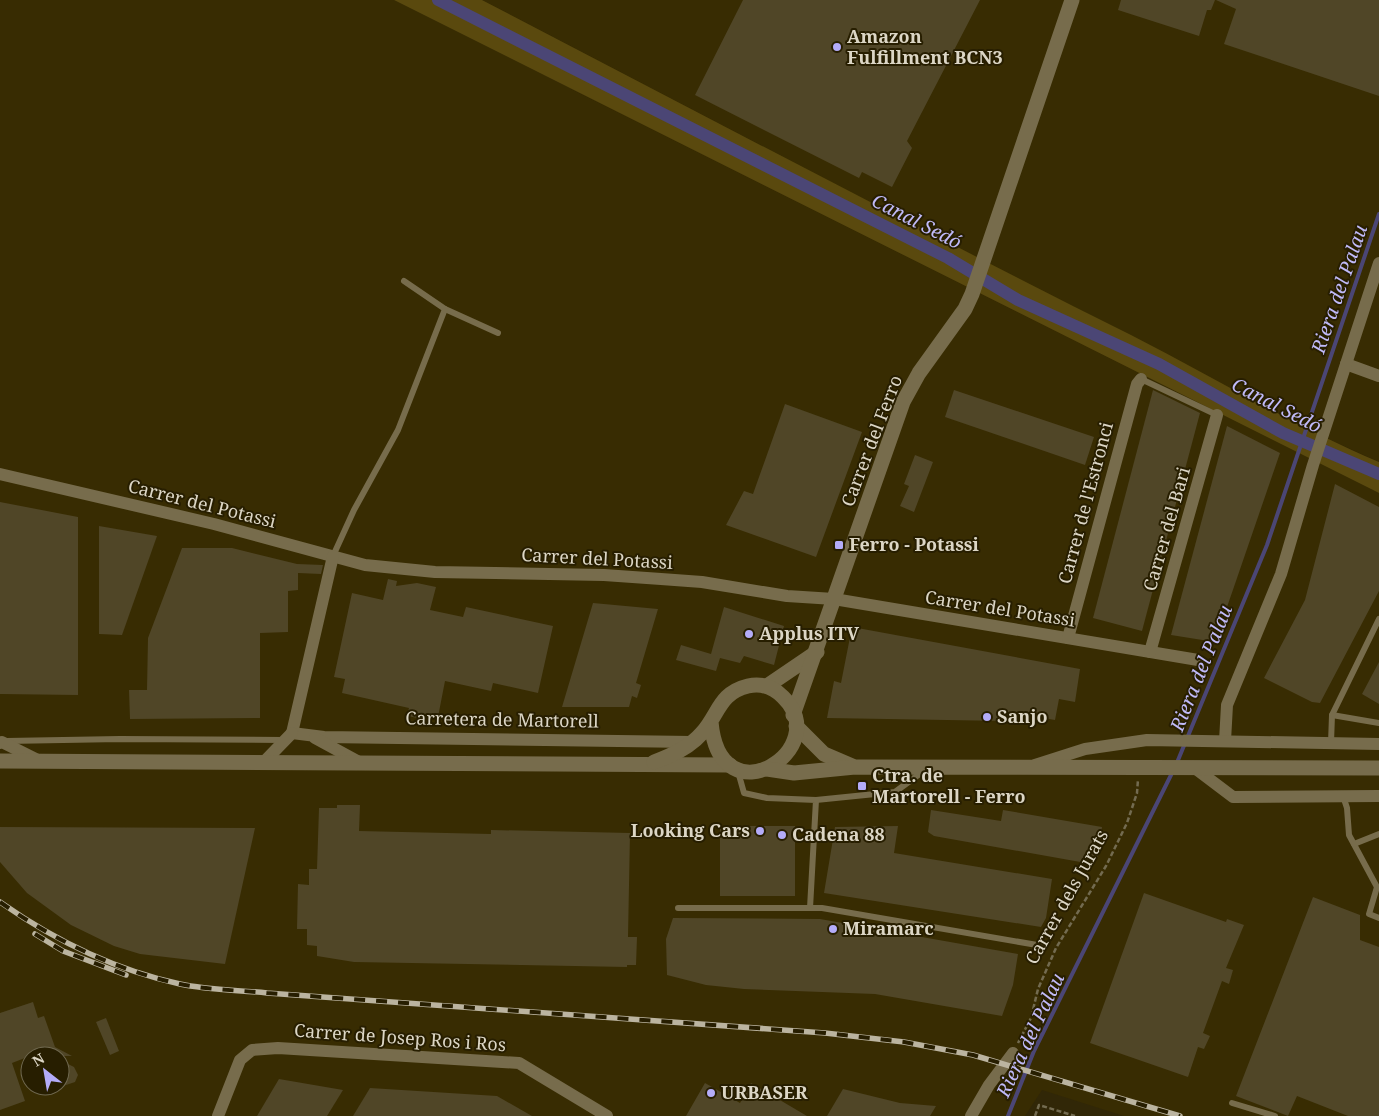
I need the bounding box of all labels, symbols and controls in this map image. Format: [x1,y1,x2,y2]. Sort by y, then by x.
place label: Amazon Fulfillment BCN3 [847,24,1003,69]
marker: Amazon Fulfillment BCN3 [831,41,843,53]
water label: Canal Sedó [868,187,966,255]
water label: Riera del Palau [1305,221,1373,358]
water label: Canal Sedó [1228,371,1326,439]
street label: Carrer del Ferro [835,372,907,510]
street label: Carrer de l'Estronci [1052,419,1118,586]
street label: Carrer del Bari [1137,464,1195,594]
street label: Carrer del Potassi [126,473,279,533]
place label: Ferro - Potassi [849,532,980,556]
marker: Ferro - Potassi [833,539,845,551]
street label: Carrer del Potassi [521,542,674,574]
street label: Carrer del Potassi [923,584,1077,632]
water label: Riera del Palau [1163,600,1238,736]
place label: Applus ITV [759,621,859,645]
marker: Applus ITV [743,628,755,640]
place label: Sanjo [997,704,1048,728]
street label: Carretera de Martorell [405,705,599,733]
marker: Sanjo [981,711,993,723]
place label: Ctra. de Martorell - Ferro [872,763,1026,808]
marker: Ctra. de Martorell - Ferro [856,780,868,792]
place label: Looking Cars [631,818,750,842]
place label: Cadena 88 [792,822,885,846]
marker: Looking Cars [754,825,766,837]
street label: Carrer dels Jurats [1019,825,1113,968]
marker: Cadena 88 [776,829,788,841]
place label: Miramarc [843,916,934,940]
marker: Miramarc [827,923,839,935]
water label: Riera del Palau [989,968,1070,1102]
street label: Carrer de Josep Ros i Ros [293,1018,507,1056]
north arrow [20,1046,70,1096]
text: N [28,1048,48,1070]
place label: URBASER [721,1080,808,1104]
marker: URBASER [705,1087,717,1099]

